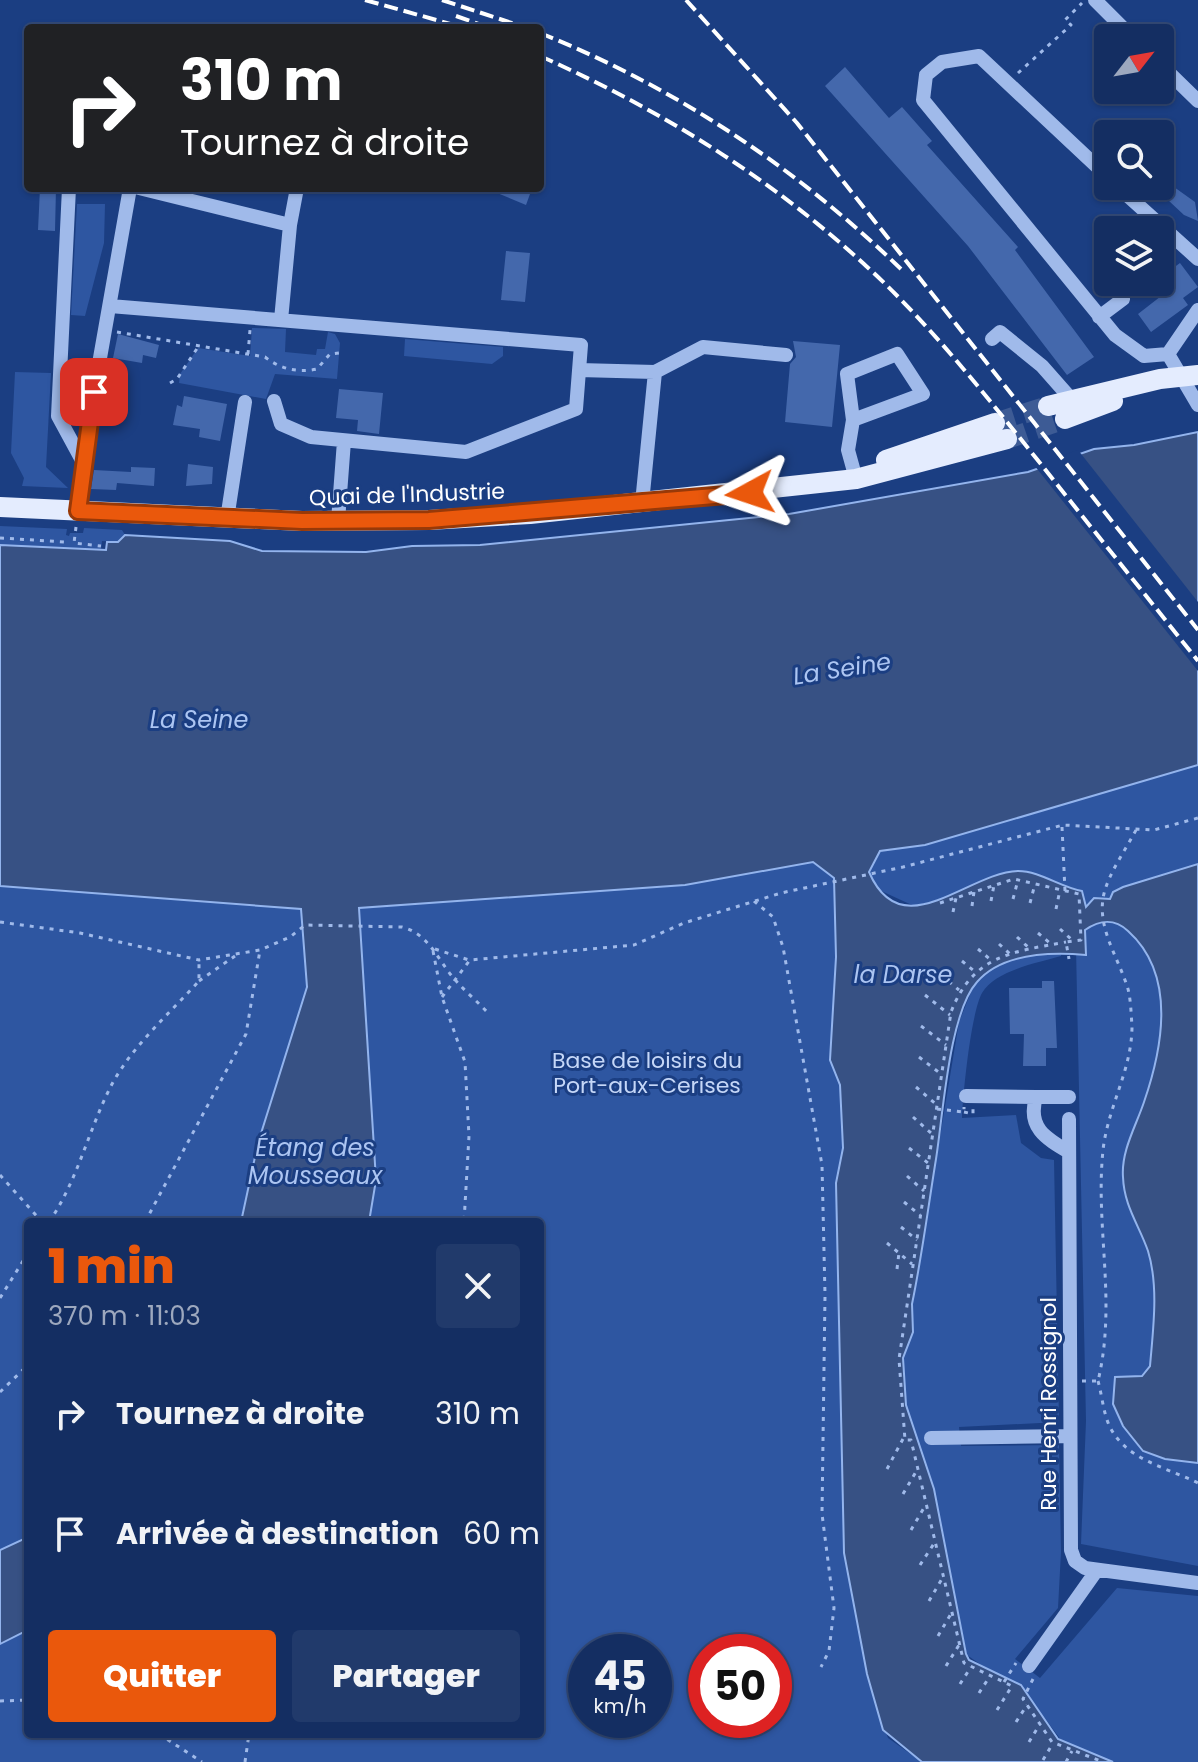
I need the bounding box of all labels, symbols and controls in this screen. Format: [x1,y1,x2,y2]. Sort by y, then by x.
north arrow [1094,24,1174,104]
map controls [1094,24,1174,296]
text: 310 m [180,41,343,120]
icon: right [48,56,152,160]
text: Tournez à droite [180,117,469,168]
button: search [1094,120,1174,200]
button: layers [1094,216,1174,296]
pin [60,358,128,426]
icon: arrive [72,370,116,414]
position arrow [708,451,792,535]
street label: Quai de l'Industrie [308,476,506,513]
water label: La Seine [791,644,893,693]
water label: La Seine [150,703,248,736]
water label: la Darse [854,958,953,991]
park label: Base de loisirs du Port-aux-Cerises [552,1045,742,1101]
water label: Étang des Mousseaux [248,1131,384,1192]
text: 1 min [48,1233,175,1300]
button: close [436,1244,520,1328]
street label: Rue Henri Rossignol [1033,1297,1064,1511]
text: 370 m · 11:03 [48,1298,201,1334]
icon: right [48,1392,92,1436]
text: Tournez à droite [116,1392,364,1435]
text: 310 m [435,1392,520,1435]
icon: arrive [48,1512,92,1556]
text: Arrivée à destination [116,1512,439,1555]
text: 60 m [463,1512,540,1555]
button: Quitter [48,1630,276,1722]
button: Partager [292,1630,520,1722]
speed limit sign: 50 [688,1634,792,1738]
text: 45 [593,1648,647,1704]
text: km/h [593,1692,647,1720]

